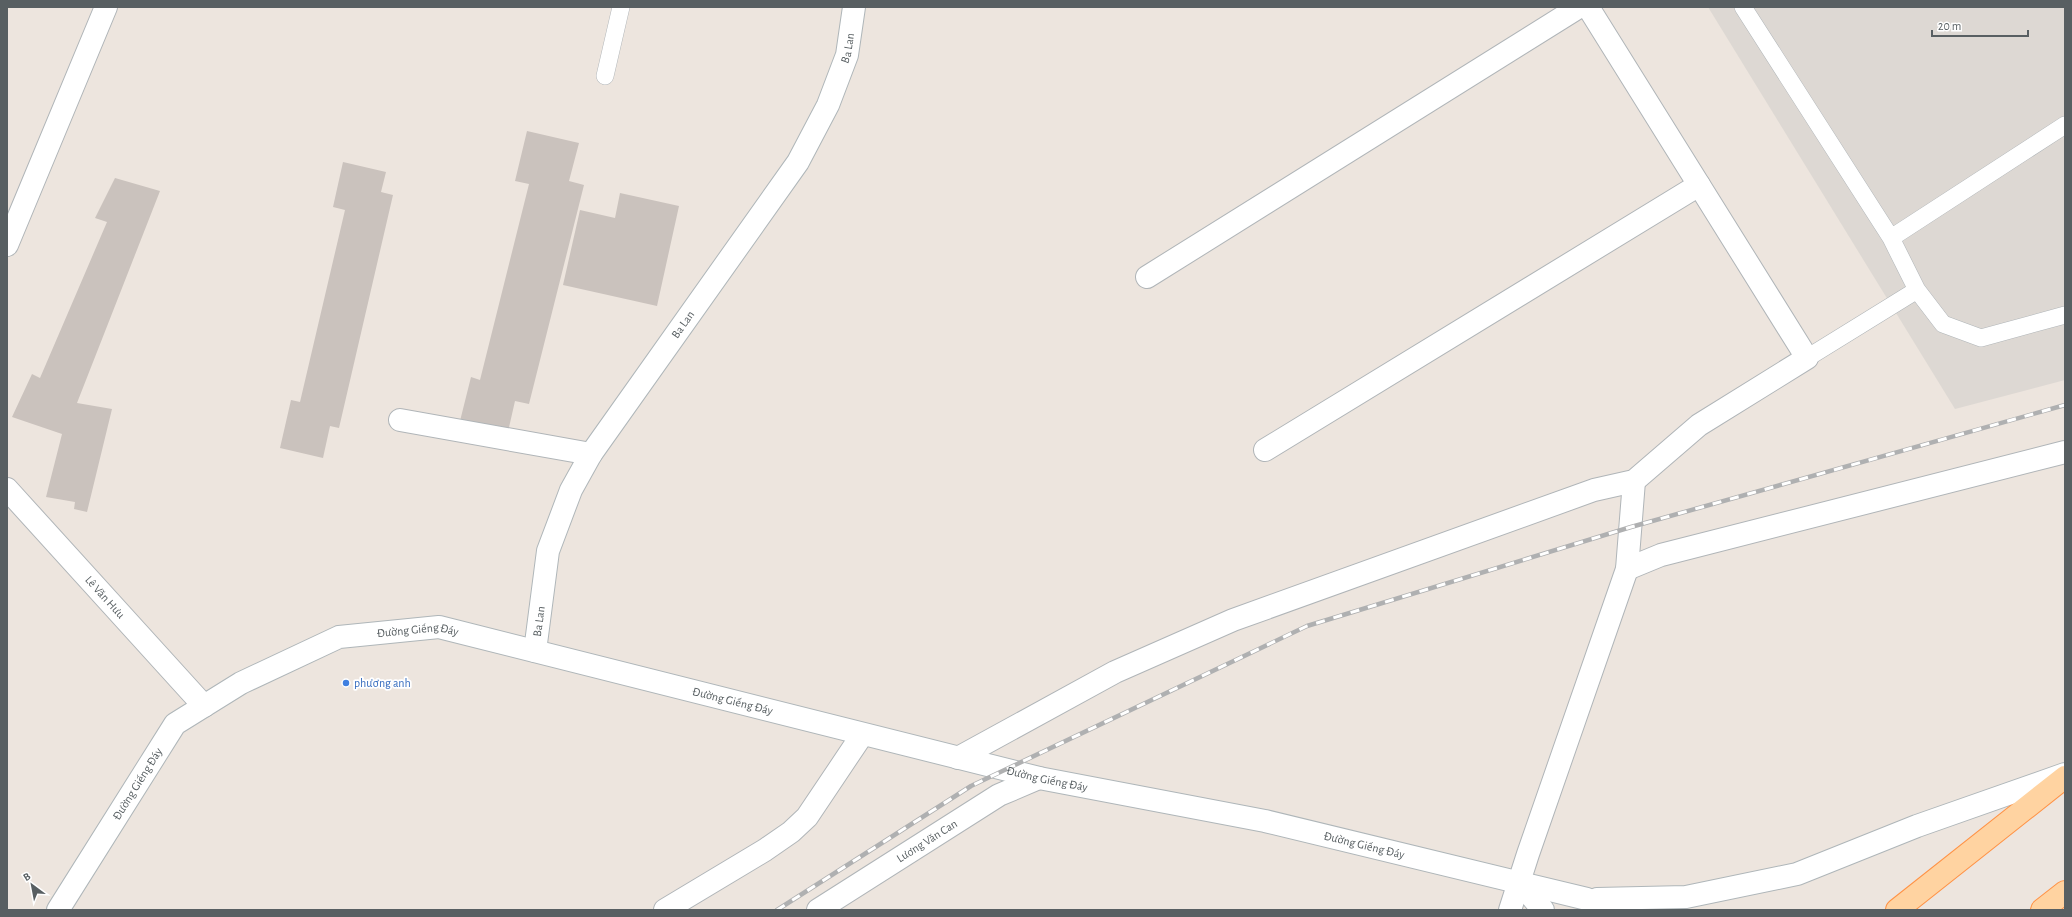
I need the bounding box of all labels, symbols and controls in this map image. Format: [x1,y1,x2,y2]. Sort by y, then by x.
scale bar [1932,12,2028,38]
text: 20 m [1938,20,1961,32]
street label: Ba Lan [838,32,856,65]
street label: Ba Lan [669,309,697,340]
street label: Lê Văn Hưu [83,574,127,621]
street label: Ba Lan [531,605,547,637]
street label: Đường Giếng Đáy [376,621,460,639]
place label: phương anh [354,677,411,689]
marker: phương anh [341,678,351,688]
street label: Đường Giếng Đáy [691,685,774,718]
street label: Đường Giếng Đáy [110,746,165,822]
street label: Đường Giếng Đáy [1005,764,1089,794]
street label: Lương Văn Can [894,817,959,864]
street label: Đường Giếng Đáy [1323,829,1406,862]
north arrow [12,865,52,905]
text: B [21,870,33,883]

